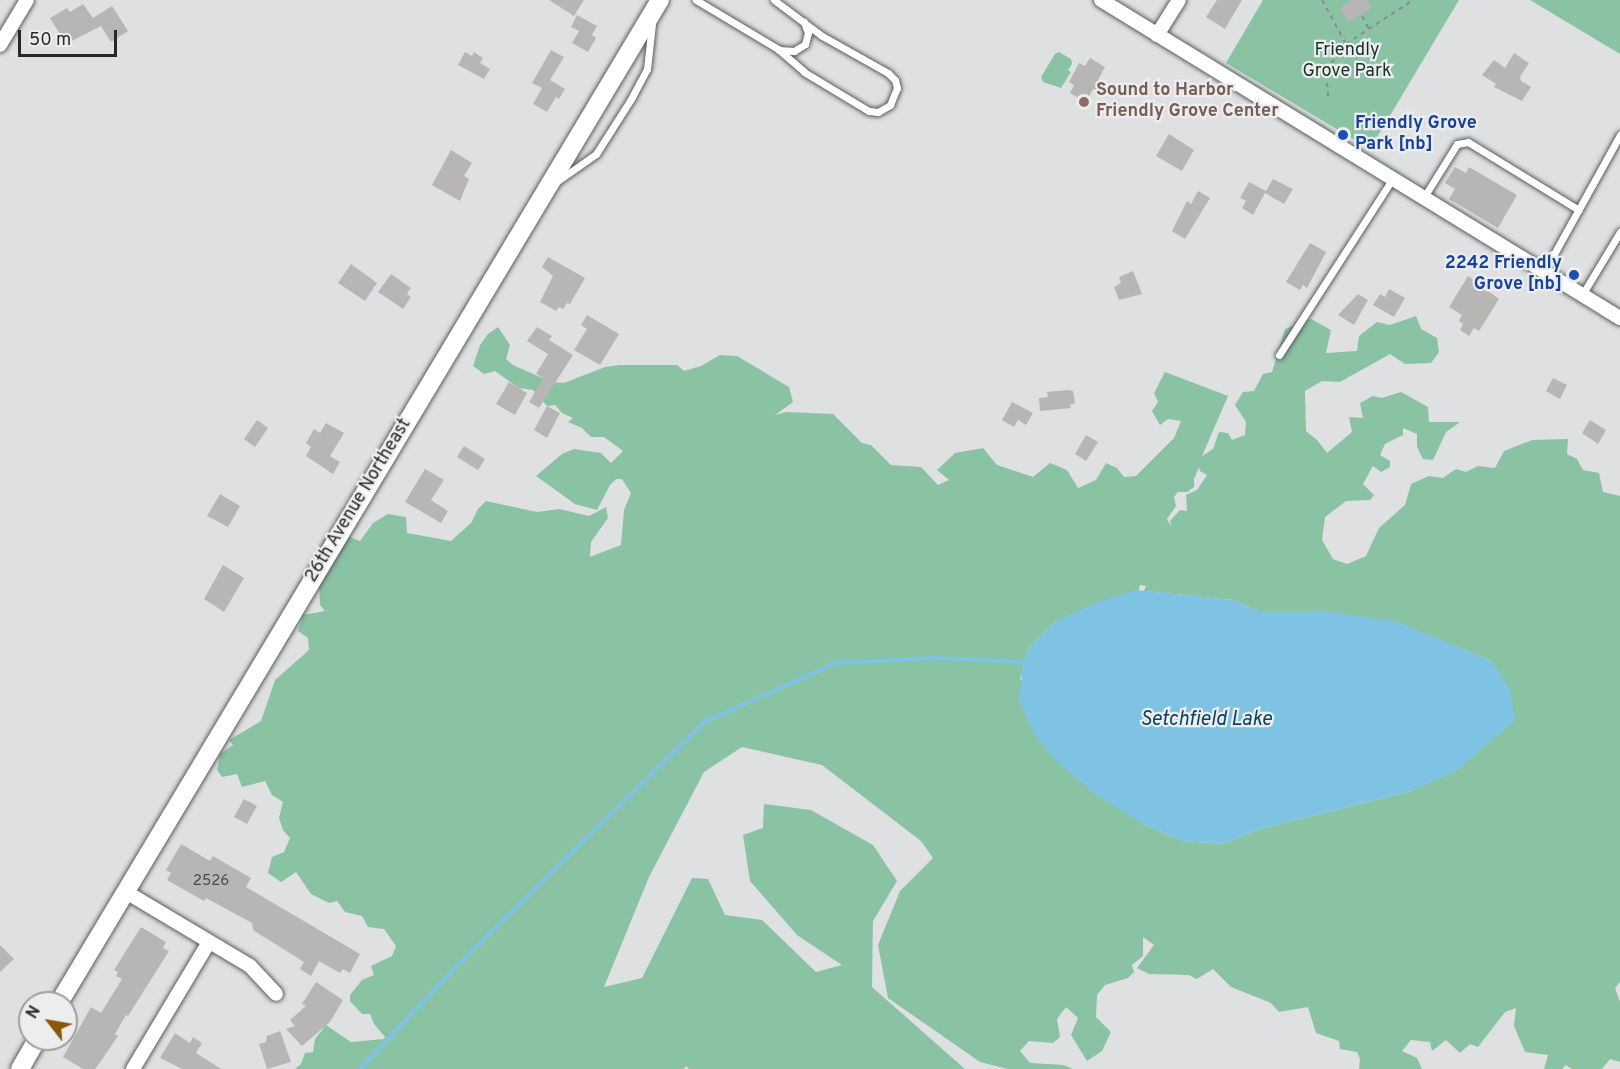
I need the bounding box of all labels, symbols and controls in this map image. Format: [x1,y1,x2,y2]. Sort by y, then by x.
scale bar [21,18,120,56]
text: 50 m [29,29,71,52]
park label: Friendly Grove Park [1302,41,1392,84]
place label: Sound to Harbor Friendly Grove Center [1096,81,1279,124]
marker: Sound to Harbor Friendly Grove Center [1077,95,1091,109]
place label: Friendly Grove Park [nb] [1355,114,1477,156]
marker: Friendly Grove Park [nb] [1336,128,1350,142]
place label: 2242 Friendly Grove [nb] [1445,254,1562,296]
marker: 2242 Friendly Grove [nb] [1567,268,1581,282]
street label: 26th Avenue Northeast [301,415,417,587]
water label: Setchfield Lake [1140,708,1272,732]
house number: 2526 [193,873,229,891]
north arrow [18,991,78,1051]
text: N [23,1003,46,1023]

